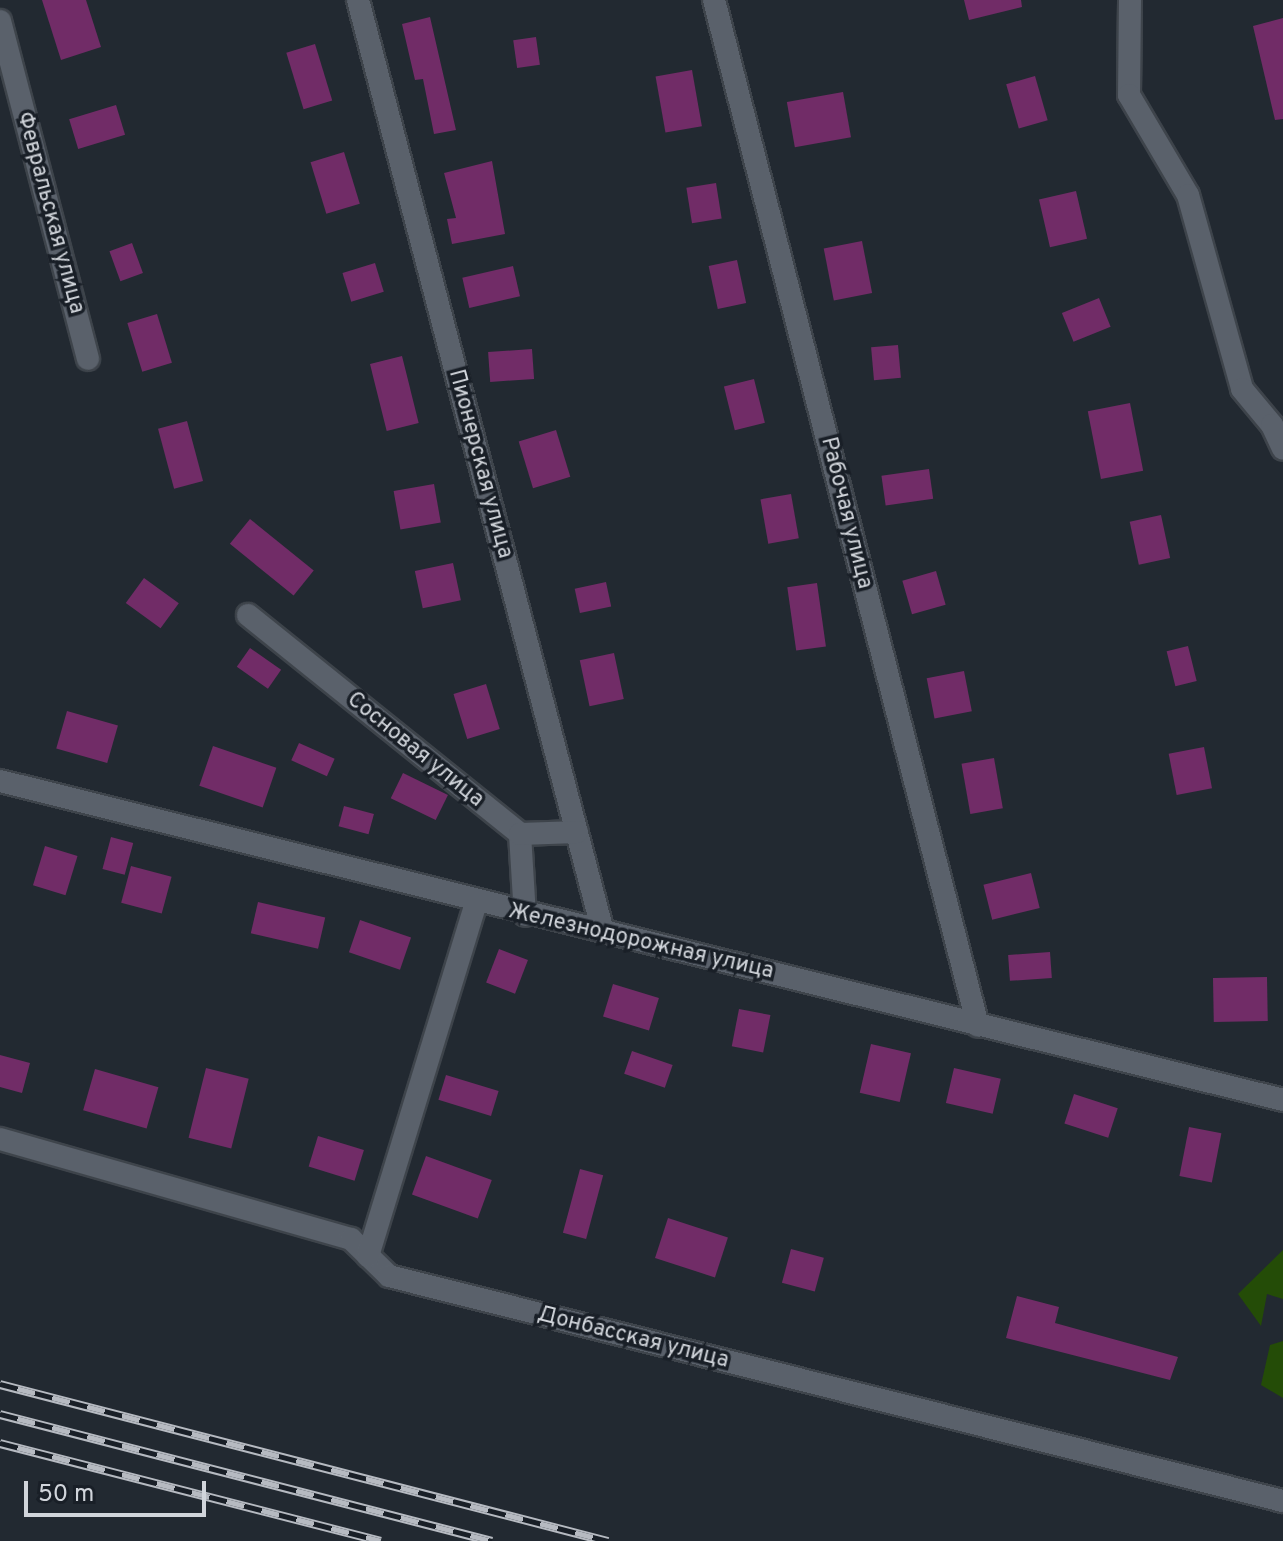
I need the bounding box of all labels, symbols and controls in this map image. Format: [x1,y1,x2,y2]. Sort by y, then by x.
street label: Февральская улица [10,109,90,317]
street label: Пионерская улица [442,367,518,561]
street label: Рабочая улица [814,434,878,592]
street label: Сосновая улица [341,687,489,813]
street label: Железнодорожная улица [506,899,776,985]
street label: Донбасская улица [535,1301,731,1375]
scale bar [28,1465,210,1515]
text: 50 m [38,1480,94,1510]

